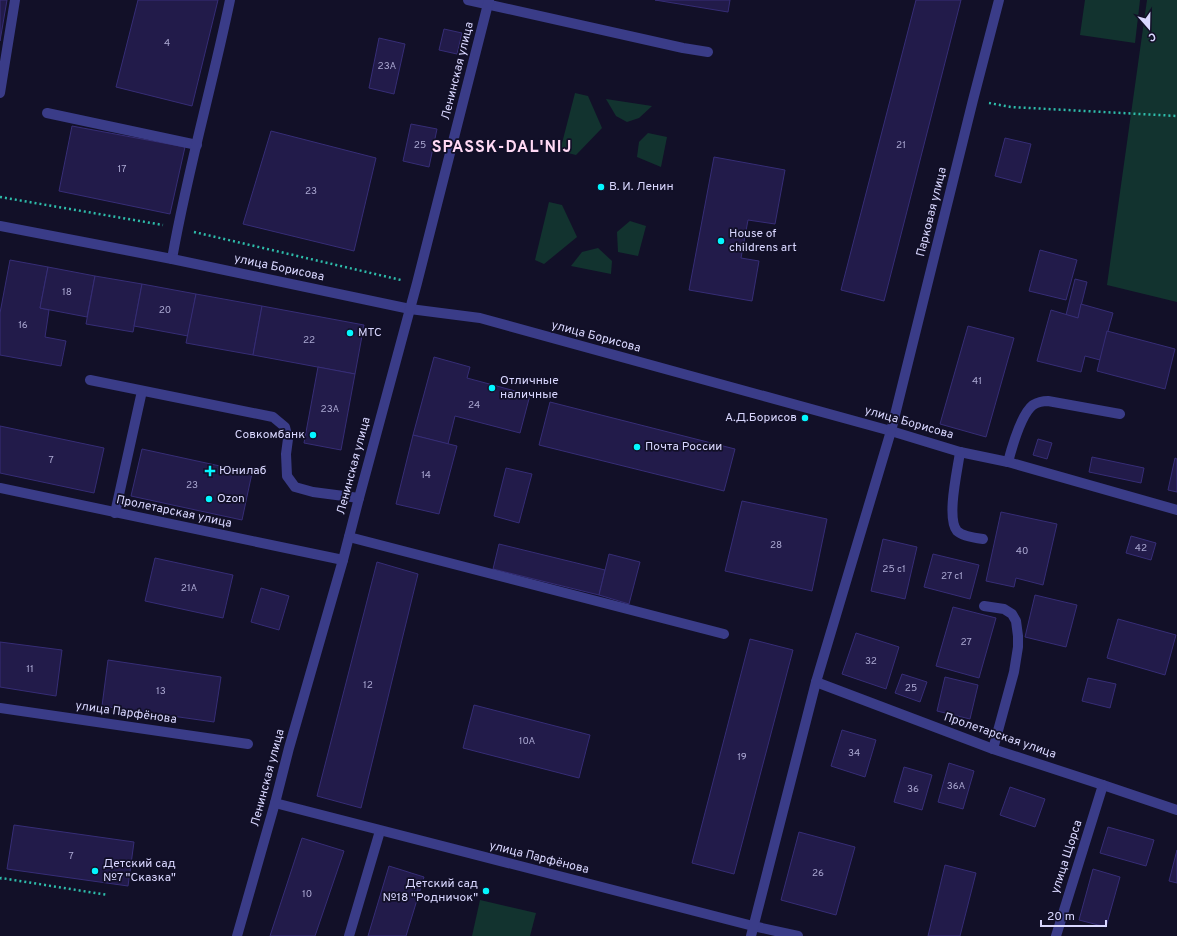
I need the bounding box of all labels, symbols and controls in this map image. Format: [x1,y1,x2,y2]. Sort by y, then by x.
north arrow [1129,8,1169,48]
street label: Ленинская улица [438,20,478,122]
text: С [1146,29,1158,44]
house number: 4 [164,37,170,50]
house number: 23А [378,60,397,73]
district label: SPASSK-DAL'NIJ [432,138,572,158]
house number: 25 [414,139,426,152]
house number: 21 [896,139,906,152]
house number: 17 [118,163,126,176]
street label: Парковая улица [913,165,951,259]
place label: В. И. Ленин [609,179,674,195]
marker: В. И. Ленин [596,182,606,192]
house number: 23 [305,185,317,198]
place label: House of childrens art [729,226,797,256]
marker: House of childrens art [716,236,726,246]
street label: улица Борисова [232,251,326,285]
house number: 18 [62,286,72,299]
house number: 20 [159,304,171,317]
street label: улица Борисова [550,317,642,357]
house number: 16 [18,319,28,332]
place label: МТС [358,325,382,341]
marker: МТС [345,328,355,338]
house number: 22 [303,334,315,347]
place label: Отличные наличные [500,373,559,403]
house number: 41 [972,375,982,388]
marker: Отличные наличные [487,383,497,393]
house number: 24 [468,399,480,412]
house number: 23А [321,403,340,416]
street label: улица Борисова [863,403,955,443]
place label: А.Д.Борисов [725,410,797,426]
marker: А.Д.Борисов [800,413,810,423]
street label: Ленинская улица [333,415,375,517]
place label: Совкомбанк [235,427,305,443]
marker: Совкомбанк [308,430,318,440]
place label: Почта России [645,439,722,455]
marker: Почта России [632,442,642,452]
house number: 7 [48,454,54,467]
place label: Юнилаб [219,463,267,479]
marker: Юнилаб [204,465,216,477]
house number: 14 [421,469,431,482]
house number: 23 [186,479,198,492]
place label: Ozon [217,491,245,507]
street label: Пролетарская улица [115,492,233,532]
marker: Ozon [204,494,214,504]
house number: 28 [770,539,782,552]
house number: 42 [1135,542,1147,555]
house number: 40 [1016,545,1028,558]
house number: 25 с1 [882,563,906,576]
house number: 27 с1 [941,570,963,583]
house number: 21А [181,582,197,595]
house number: 27 [960,636,972,649]
house number: 32 [865,655,877,668]
house number: 11 [26,663,34,676]
house number: 12 [363,679,373,692]
house number: 25 [905,682,917,695]
house number: 13 [156,685,166,698]
street label: улица Парфёнова [74,698,178,728]
street label: Пролетарская улица [942,709,1058,763]
street label: Ленинская улица [247,727,289,829]
house number: 10А [519,735,536,748]
house number: 34 [848,747,860,760]
house number: 19 [737,751,747,764]
house number: 36А [947,780,965,793]
house number: 36 [907,783,919,796]
street label: улица Щорса [1048,818,1086,896]
street label: улица Парфёнова [487,838,591,878]
house number: 7 [68,850,74,863]
place label: Детский сад №7 "Сказка" [103,856,176,886]
marker: Детский сад №7 "Сказка" [90,866,100,876]
house number: 26 [812,867,824,880]
place label: Детский сад №18 "Родничок" [383,876,478,906]
marker: Детский сад №18 "Родничок" [481,886,491,896]
house number: 10 [302,888,312,901]
scale bar [1041,902,1106,928]
text: 20 m [1047,909,1075,925]

